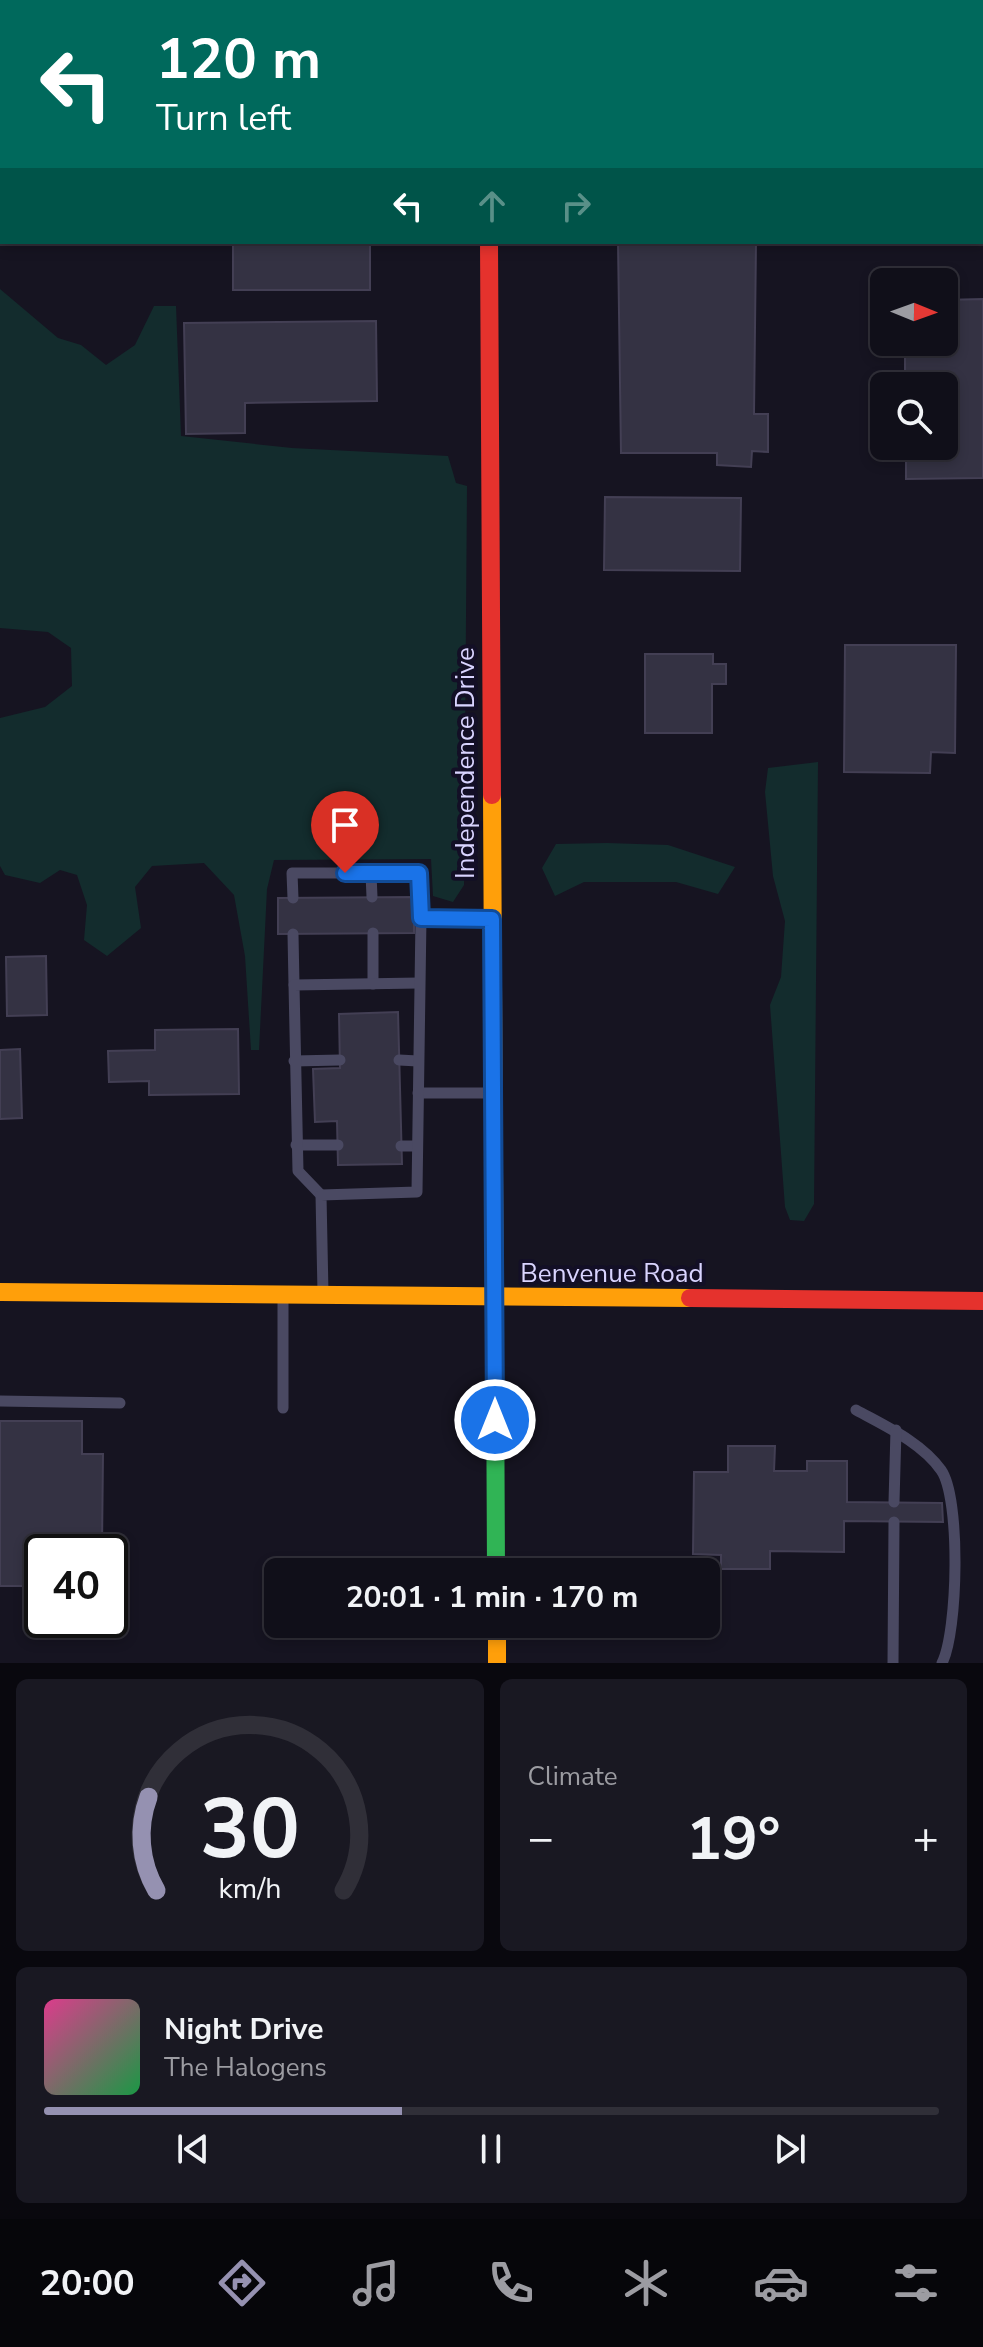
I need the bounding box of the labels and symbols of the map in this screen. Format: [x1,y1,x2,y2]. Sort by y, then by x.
north arrow [870,268,958,356]
street label: Independence Drive [448,647,483,879]
pin [311,791,379,873]
street label: Benvenue Road [520,1256,704,1291]
position arrow [453,1378,537,1462]
speed limit sign: 40 [24,1534,128,1638]

